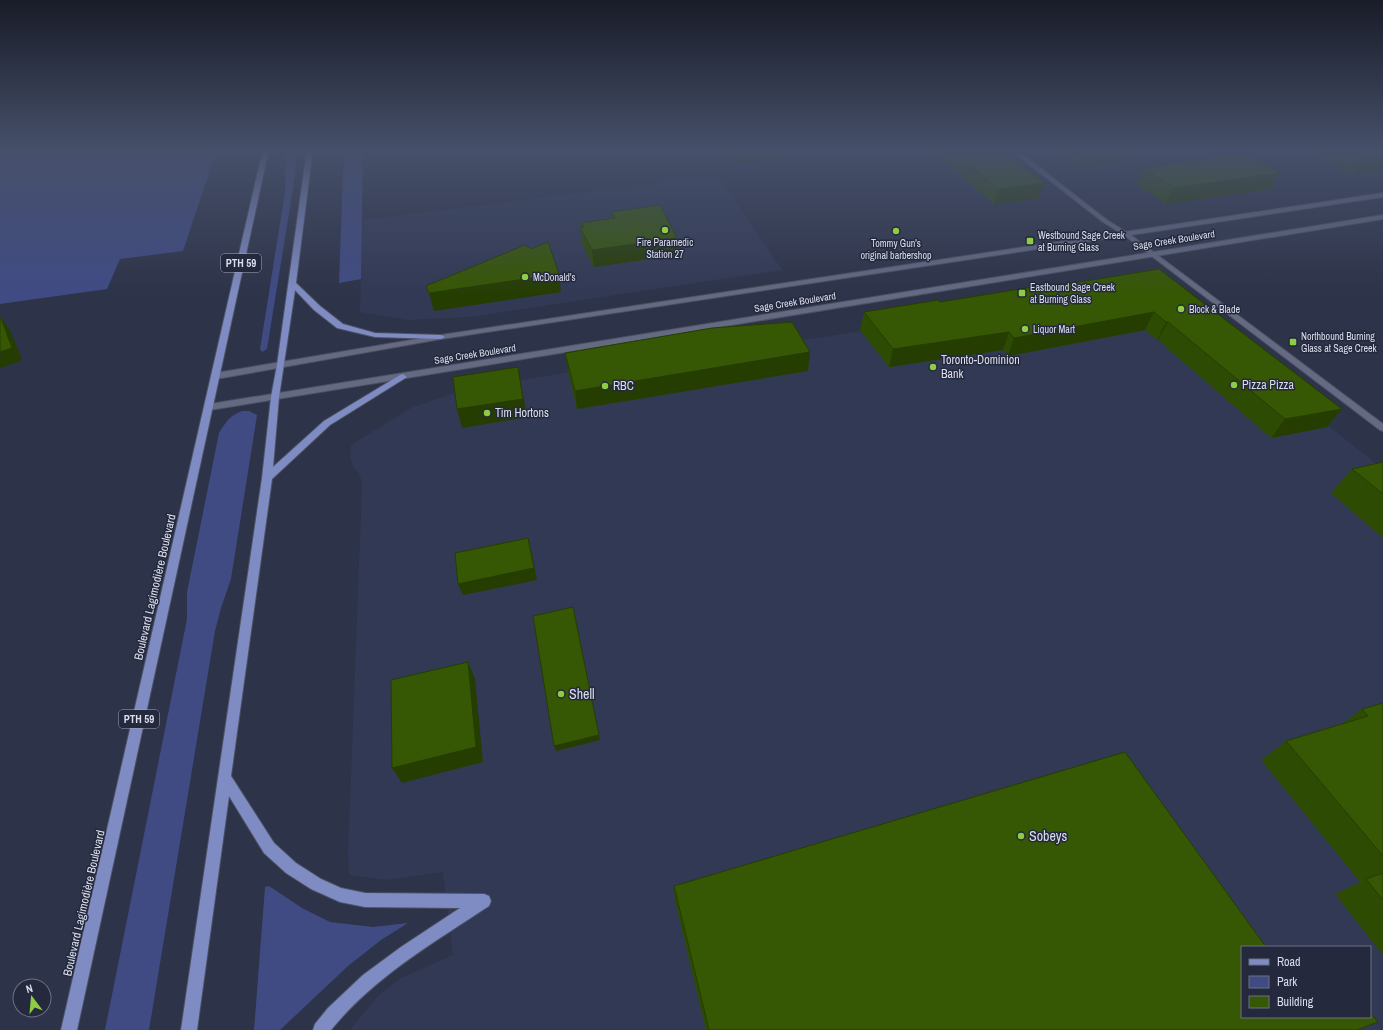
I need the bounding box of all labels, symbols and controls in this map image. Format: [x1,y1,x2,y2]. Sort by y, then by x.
marker: Fire Paramedic Station 27 [660,225,670,235]
marker: Tommy Gun's original barbershop [891,226,901,236]
street label: Sage Creek Boulevard [1132,227,1216,253]
place label: Westbound Sage Creek at Burning Glass [1038,229,1126,254]
place label: Fire Paramedic Station 27 [637,236,693,261]
marker: Westbound Sage Creek at Burning Glass [1025,236,1035,246]
place label: Tommy Gun's original barbershop [860,237,932,262]
road number: PTH 59 [221,254,261,272]
place label: McDonald's [533,271,576,284]
marker: McDonald's [520,272,530,282]
place label: Eastbound Sage Creek at Burning Glass [1030,281,1116,306]
marker: Eastbound Sage Creek at Burning Glass [1017,288,1027,298]
street label: Sage Creek Boulevard [753,289,837,315]
place label: Block & Blade [1189,303,1240,316]
marker: Block & Blade [1176,304,1186,314]
place label: Liquor Mart [1033,323,1076,336]
marker: Liquor Mart [1020,324,1030,334]
place label: Northbound Burning Glass at Sage Creek [1301,330,1378,355]
marker: Northbound Burning Glass at Sage Creek [1288,337,1298,347]
street label: Sage Creek Boulevard [433,341,517,367]
place label: Toronto-Dominion Bank [941,352,1020,382]
marker: Toronto-Dominion Bank [928,362,938,372]
place label: Pizza Pizza [1242,377,1294,393]
place label: RBC [613,378,634,394]
marker: Pizza Pizza [1229,380,1239,390]
marker: RBC [600,381,610,391]
place label: Tim Hortons [495,405,549,421]
marker: Tim Hortons [482,408,492,418]
street label: Boulevard Lagimodière Boulevard [130,512,180,662]
place label: Shell [569,685,595,703]
marker: Shell [556,689,566,699]
road number: PTH 59 [119,710,159,728]
place label: Sobeys [1029,827,1068,845]
street label: Boulevard Lagimodière Boulevard [59,828,109,978]
marker: Sobeys [1016,831,1026,841]
legend [1241,946,1371,1018]
text: Road [1277,954,1301,970]
text: Park [1277,974,1297,990]
north arrow [12,978,52,1018]
text: N [24,981,34,996]
text: Building [1277,994,1314,1010]

